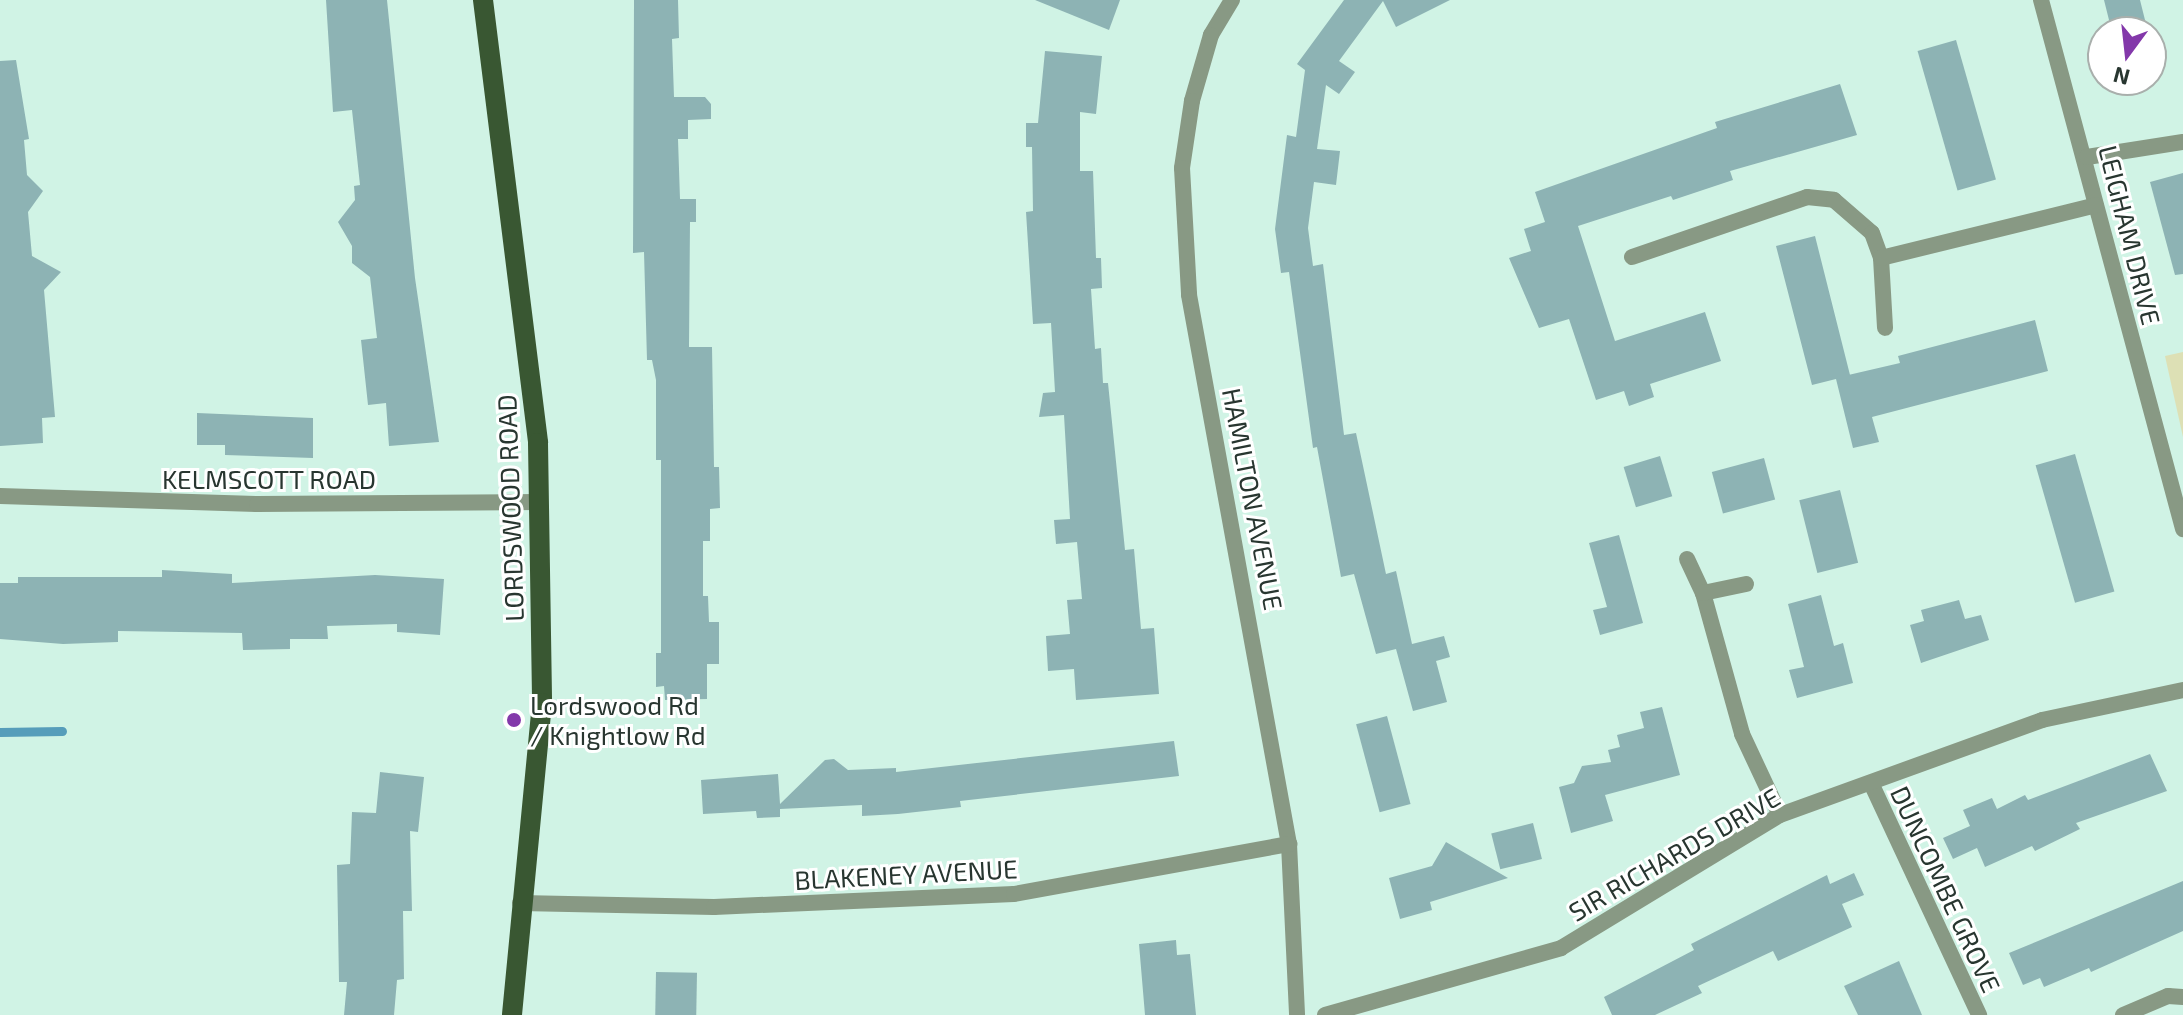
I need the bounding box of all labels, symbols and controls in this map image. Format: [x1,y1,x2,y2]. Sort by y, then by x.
north arrow [2087,16,2167,96]
text: N [2110,63,2132,92]
street label: LEIGHAM DRIVE [2093,142,2167,328]
street label: HAMILTON AVENUE [1216,385,1290,613]
street label: LORDSWOOD ROAD [490,394,530,622]
street label: KELMSCOTT ROAD [162,463,376,495]
place label: Lordswood Rd / Knightlow Rd [530,689,706,750]
marker: Lordswood Rd / Knightlow Rd [505,711,523,729]
street label: SIR RICHARDS DRIVE [1563,781,1785,927]
street label: DUNCOMBE GROVE [1885,781,2007,997]
street label: BLAKENEY AVENUE [793,853,1019,895]

